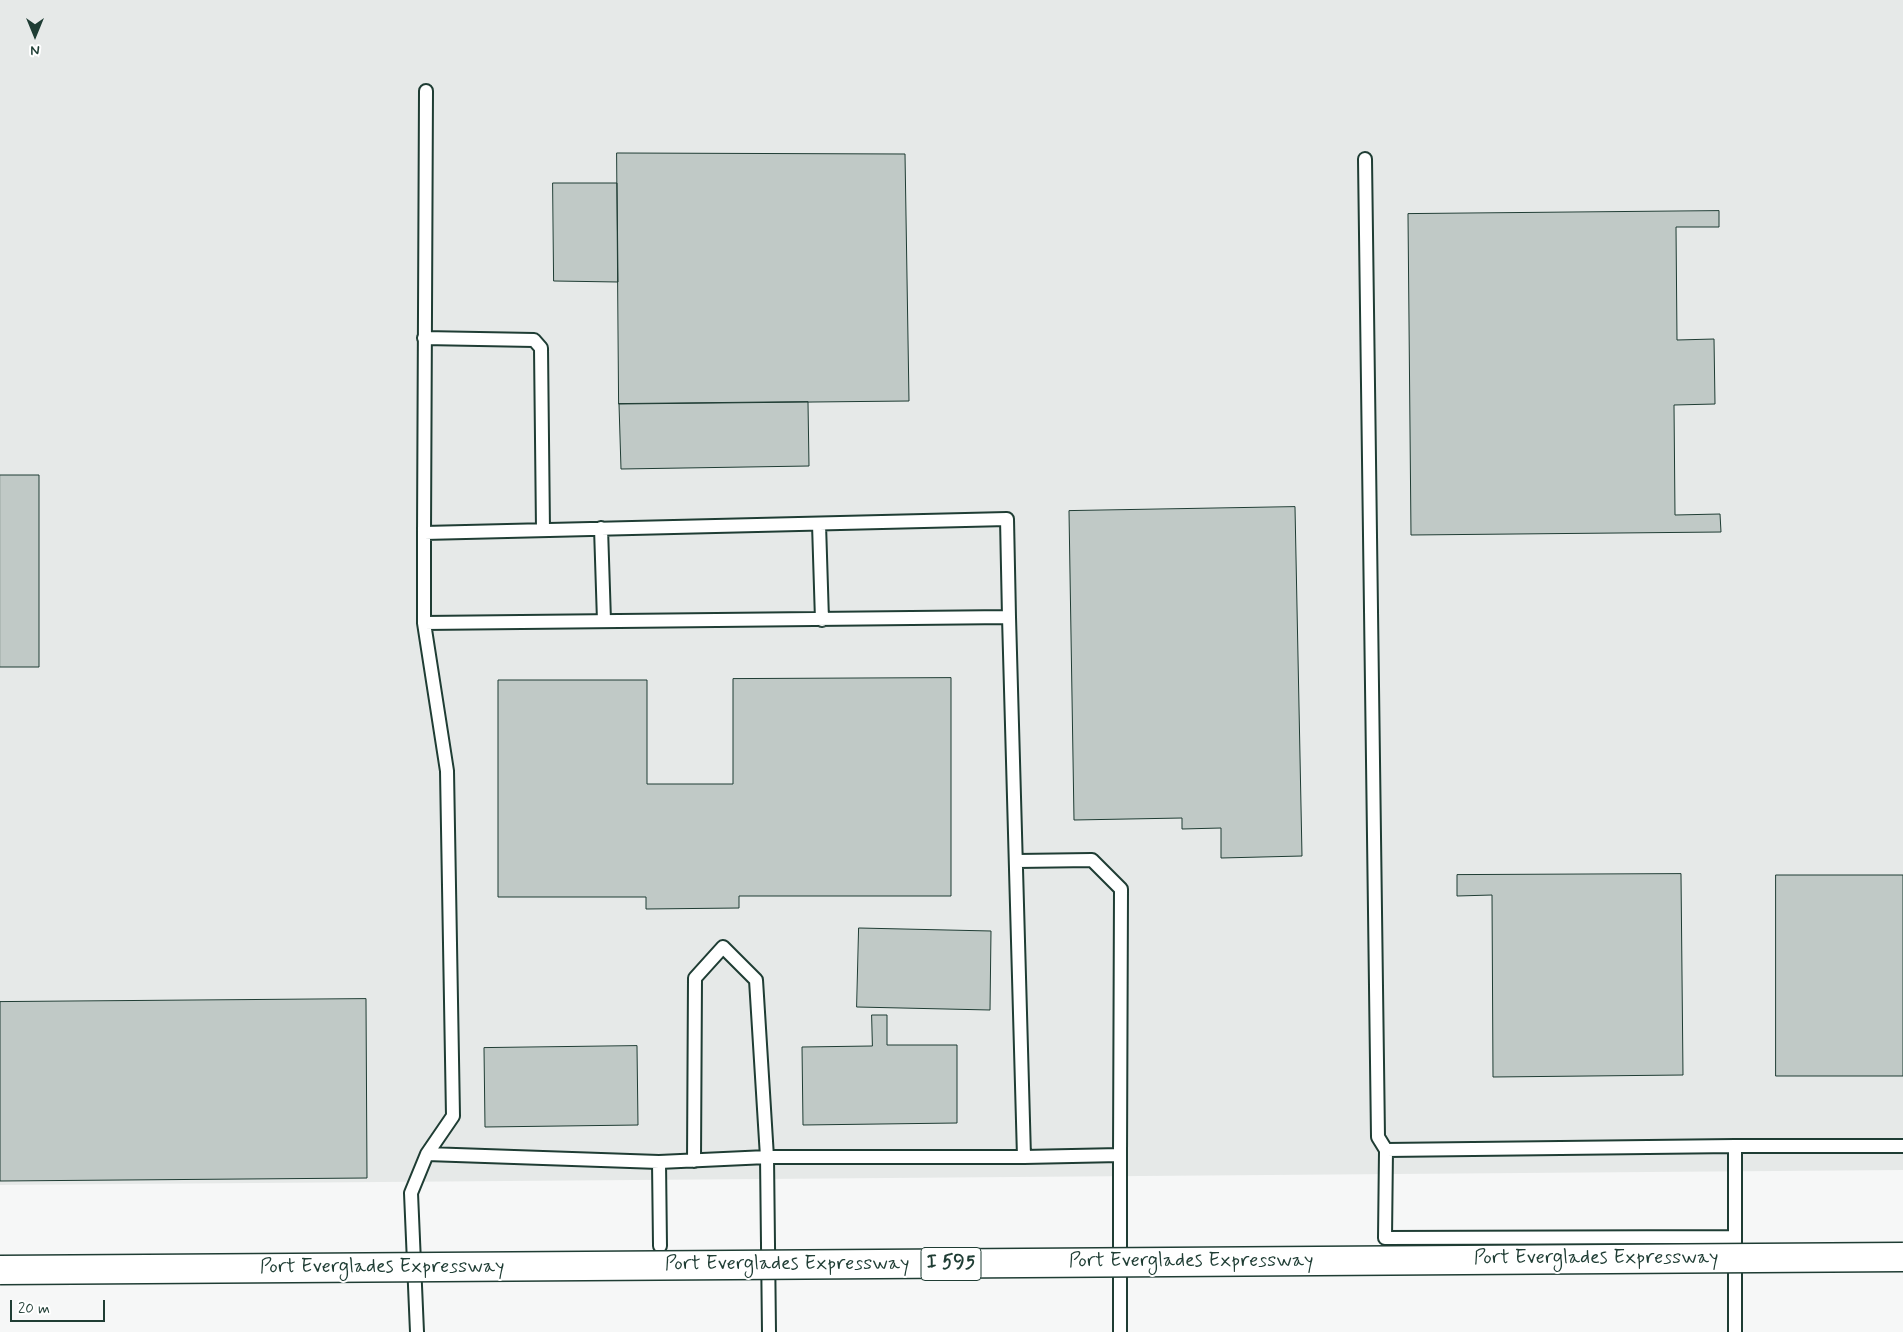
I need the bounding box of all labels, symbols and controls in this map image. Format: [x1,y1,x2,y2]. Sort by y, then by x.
north arrow [10,10,60,60]
text: N [30,41,40,59]
street label: Port Everglades Expressway [1474,1247,1718,1271]
road number: I 595 [921,1248,981,1280]
street label: Port Everglades Expressway [1069,1250,1313,1274]
street label: Port Everglades Expressway [665,1253,909,1277]
street label: Port Everglades Expressway [260,1256,504,1280]
scale bar [12,1290,108,1322]
text: 20 m [18,1299,50,1319]

